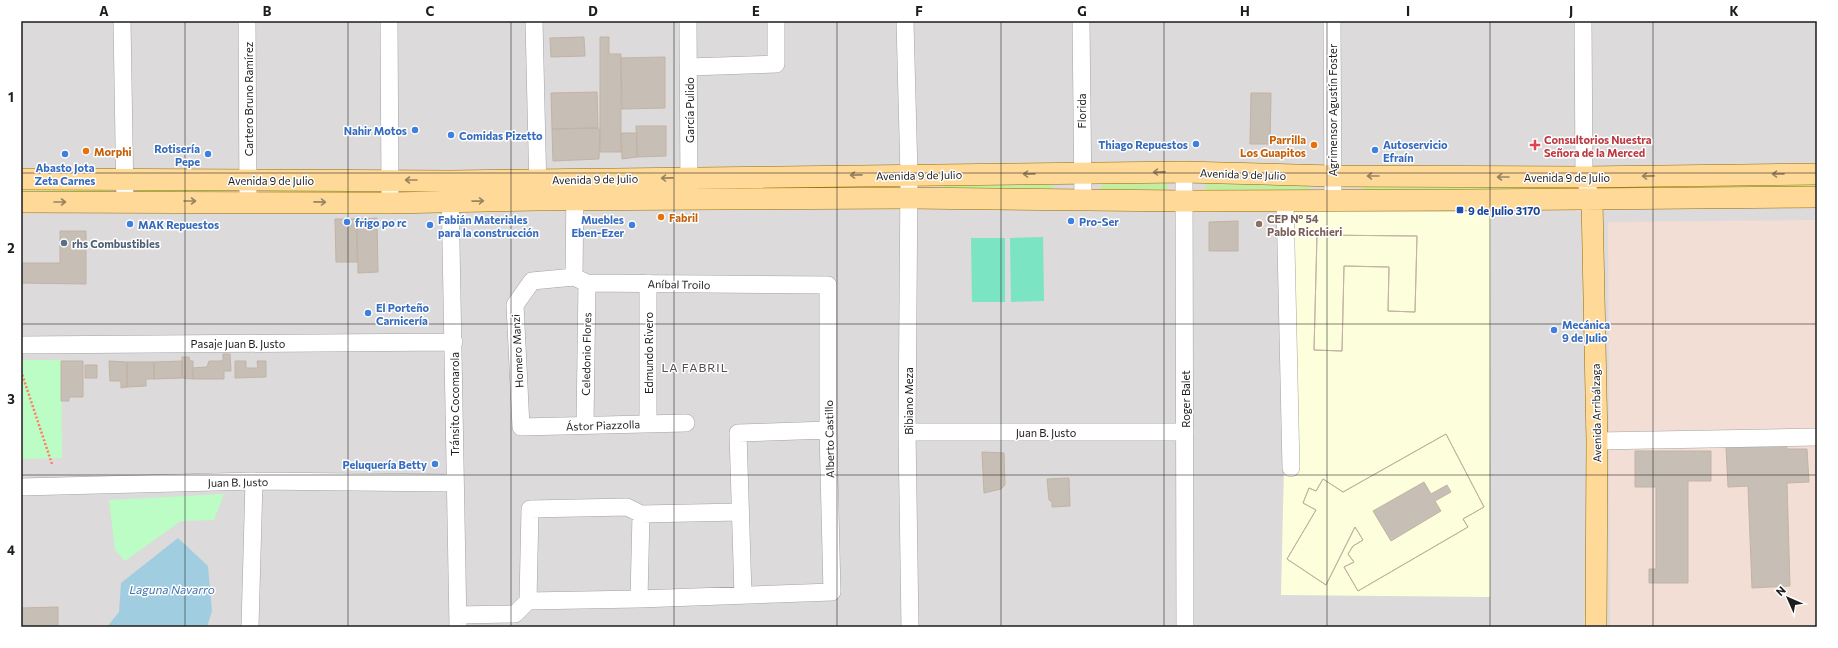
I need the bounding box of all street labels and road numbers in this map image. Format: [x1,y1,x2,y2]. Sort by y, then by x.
street label: Cartero Bruno Ramírez [242,41,255,156]
street label: Agrimensor Agustín Foster [1326,43,1339,176]
street label: García Pulido [683,77,696,143]
street label: Florida [1075,93,1088,129]
street label: Avenida 9 de Julio [1200,166,1287,183]
street label: Avenida 9 de Julio [876,168,963,183]
street label: Avenida 9 de Julio [1524,171,1611,185]
street label: Avenida 9 de Julio [552,172,639,187]
street label: Avenida 9 de Julio [228,174,315,188]
street label: Aníbal Troilo [647,277,711,291]
street label: Edmundo Rivero [642,311,655,394]
street label: Celedonio Flores [579,312,593,396]
street label: Homero Manzi [509,314,525,388]
street label: Pasaje Juan B. Justo [191,337,286,351]
street label: Tránsito Cocomarola [448,352,461,456]
street label: Avenida Arribálzaga [1589,363,1603,463]
street label: Bibiano Meza [902,367,915,435]
street label: Roger Balet [1179,370,1192,428]
street label: Alberto Castillo [822,399,836,478]
street label: Ástor Piazzolla [566,416,640,433]
street label: Juan B. Justo [1016,426,1077,440]
street label: Juan B. Justo [208,475,269,490]

